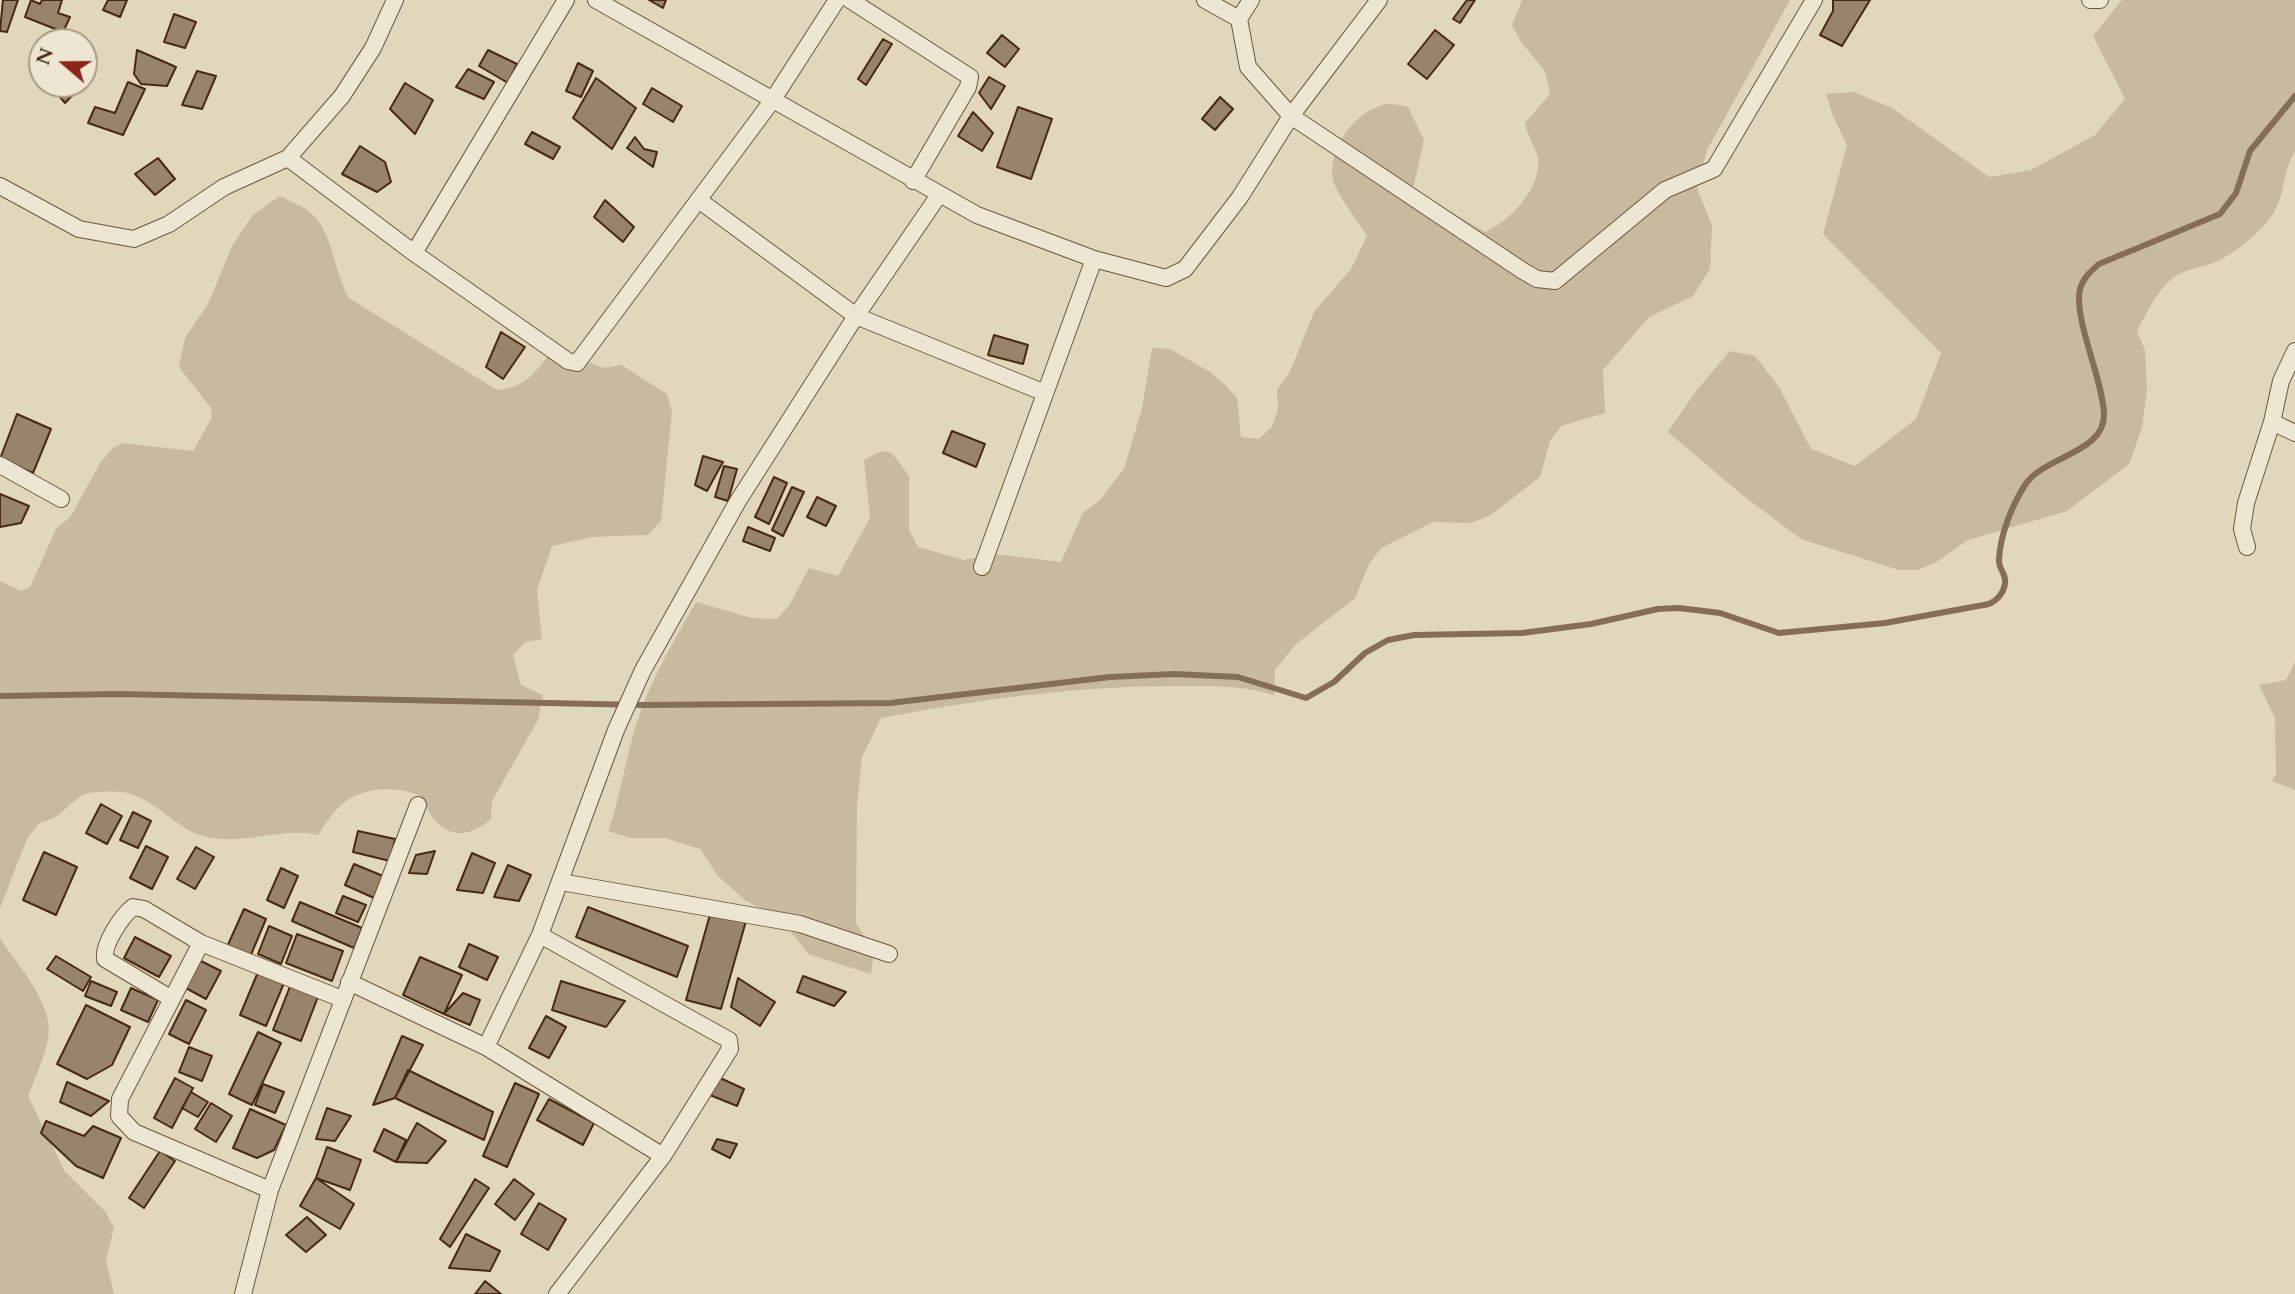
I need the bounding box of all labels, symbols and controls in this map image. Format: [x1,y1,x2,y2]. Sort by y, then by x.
north arrow [28,28,98,98]
text: N [30,44,60,69]

